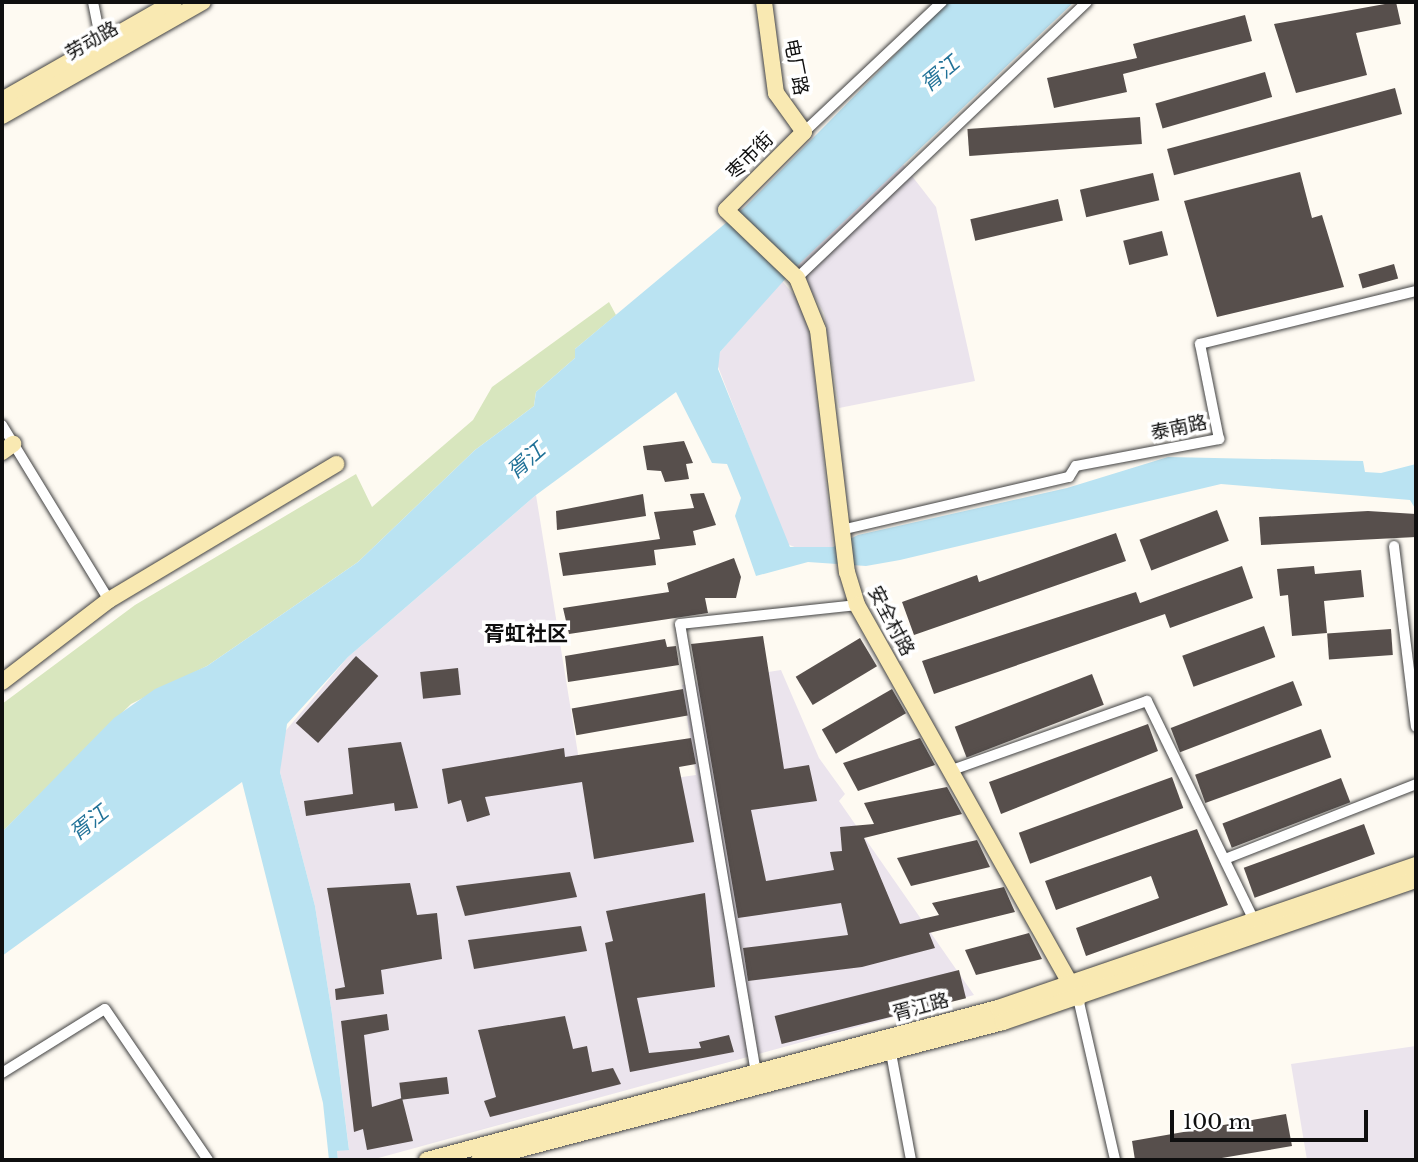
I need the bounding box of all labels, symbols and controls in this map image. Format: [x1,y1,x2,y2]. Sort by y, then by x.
street label: 劳动路 [62,17,122,65]
street label: 电厂路 [779,37,813,97]
water label: 胥江 [916,51,964,97]
street label: 枣市街 [722,128,778,184]
street label: 泰南路 [1149,411,1209,445]
water label: 胥江 [502,438,550,484]
street label: 安全村路 [863,582,919,660]
district label: 胥虹社区 [484,621,568,647]
water label: 胥江 [65,800,113,846]
street label: 胥江路 [891,989,951,1025]
scale bar [1173,1096,1371,1140]
text: 100 m [1183,1109,1251,1135]

